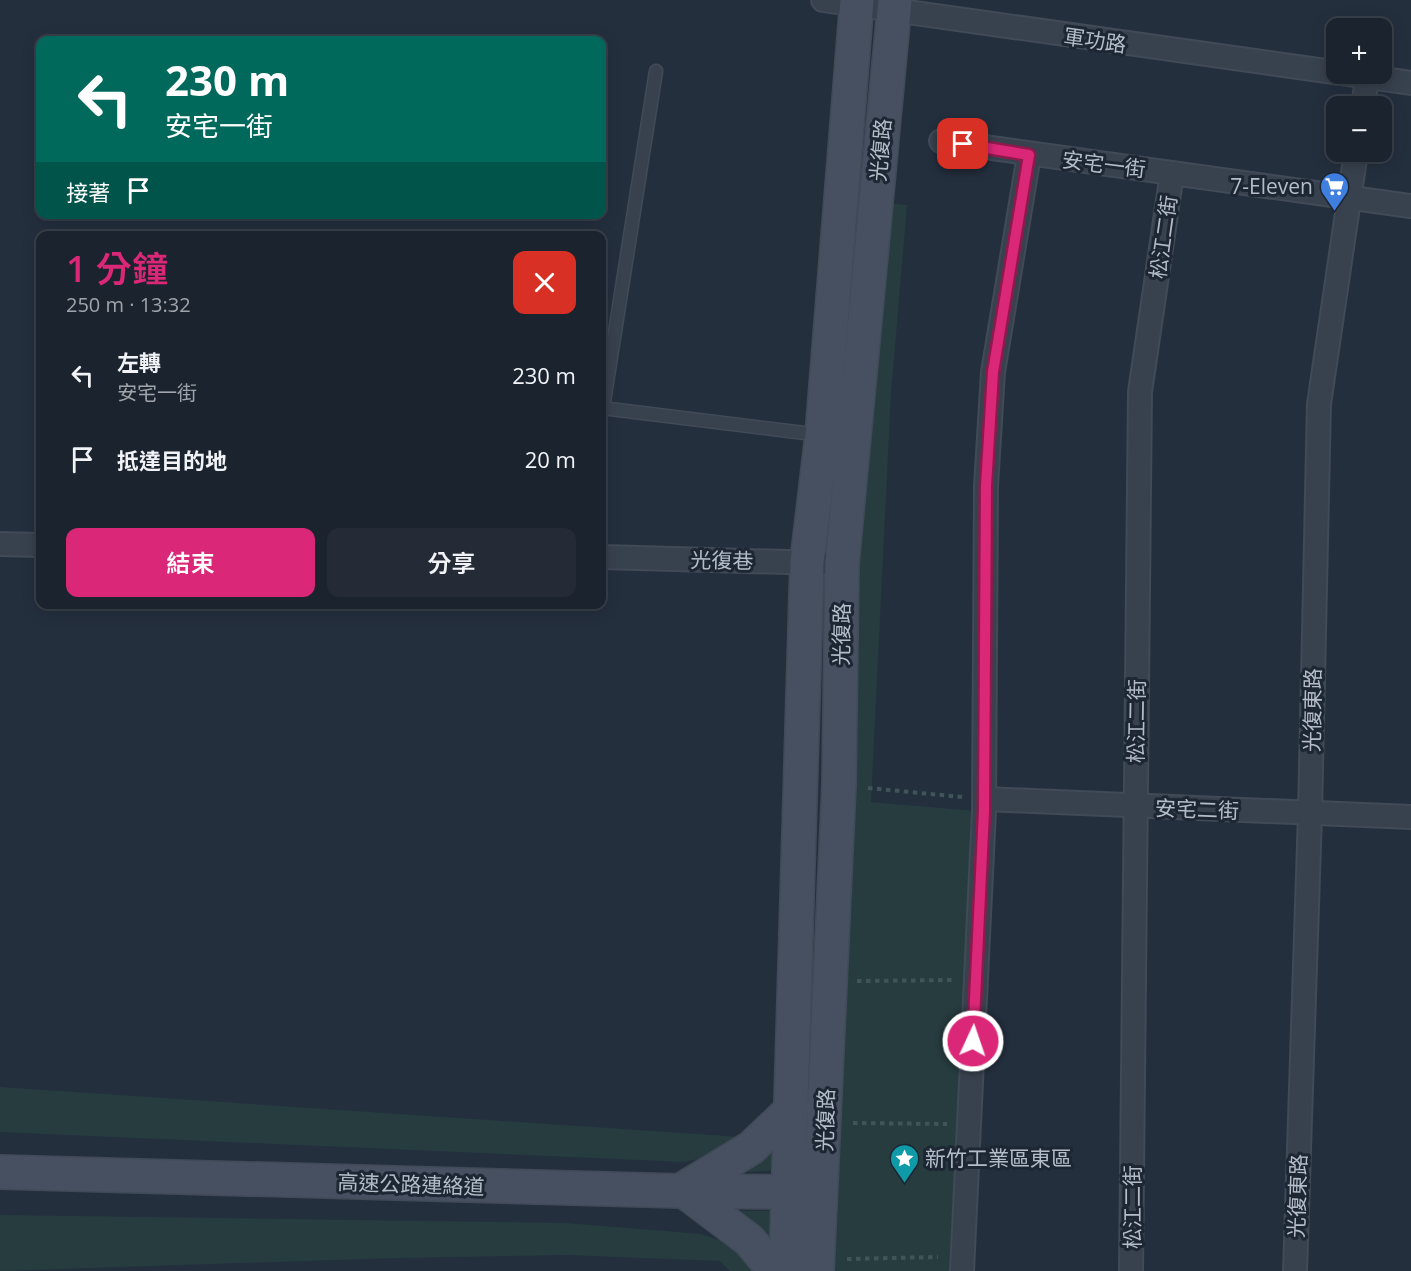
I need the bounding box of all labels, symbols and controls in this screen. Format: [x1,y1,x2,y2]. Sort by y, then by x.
map controls [1326,18,1392,162]
button: + [1326,18,1392,84]
street label: 軍功路 [1062,22,1128,58]
text: 230 m [165,51,289,108]
icon: left [66,60,144,138]
button: − [1326,96,1392,162]
text: 安宅一街 [165,107,273,144]
street label: 光復路 [863,117,897,183]
pin [937,118,988,169]
icon: arrive [946,127,979,160]
street label: 安宅一街 [1061,145,1147,183]
supermarket icon: 7-Eleven [1318,170,1350,212]
place label: 7-Eleven [1230,172,1313,200]
icon: arrive [122,174,155,207]
text: 接著 [66,177,110,207]
street label: 松江二街 [1143,193,1183,281]
text: 1 分鐘 [66,244,168,293]
button: close [513,251,576,314]
text: 250 m · 13:32 [66,291,191,318]
text: 左轉 [117,347,161,377]
icon: left [66,359,99,392]
text: 230 m [512,360,576,390]
text: 安宅一街 [117,379,197,406]
icon: arrive [66,443,99,476]
text: 20 m [525,444,576,474]
text: 抵達目的地 [117,445,227,475]
button: 結束 [66,528,315,597]
button: 分享 [327,528,576,597]
street label: 光復巷 [690,545,754,575]
street label: 光復路 [826,602,856,666]
street label: 光復東路 [1297,668,1327,752]
street label: 松江二街 [1121,679,1151,763]
street label: 安宅二街 [1155,794,1239,824]
position arrow [941,1009,1005,1073]
street label: 光復路 [810,1088,840,1152]
place icon: 新竹工業區東區 [888,1142,920,1184]
place label: 新竹工業區東區 [925,1144,1072,1172]
street label: 光復東路 [1282,1154,1312,1238]
street label: 松江二街 [1118,1165,1146,1249]
street label: 高速公路連絡道 [337,1167,485,1201]

